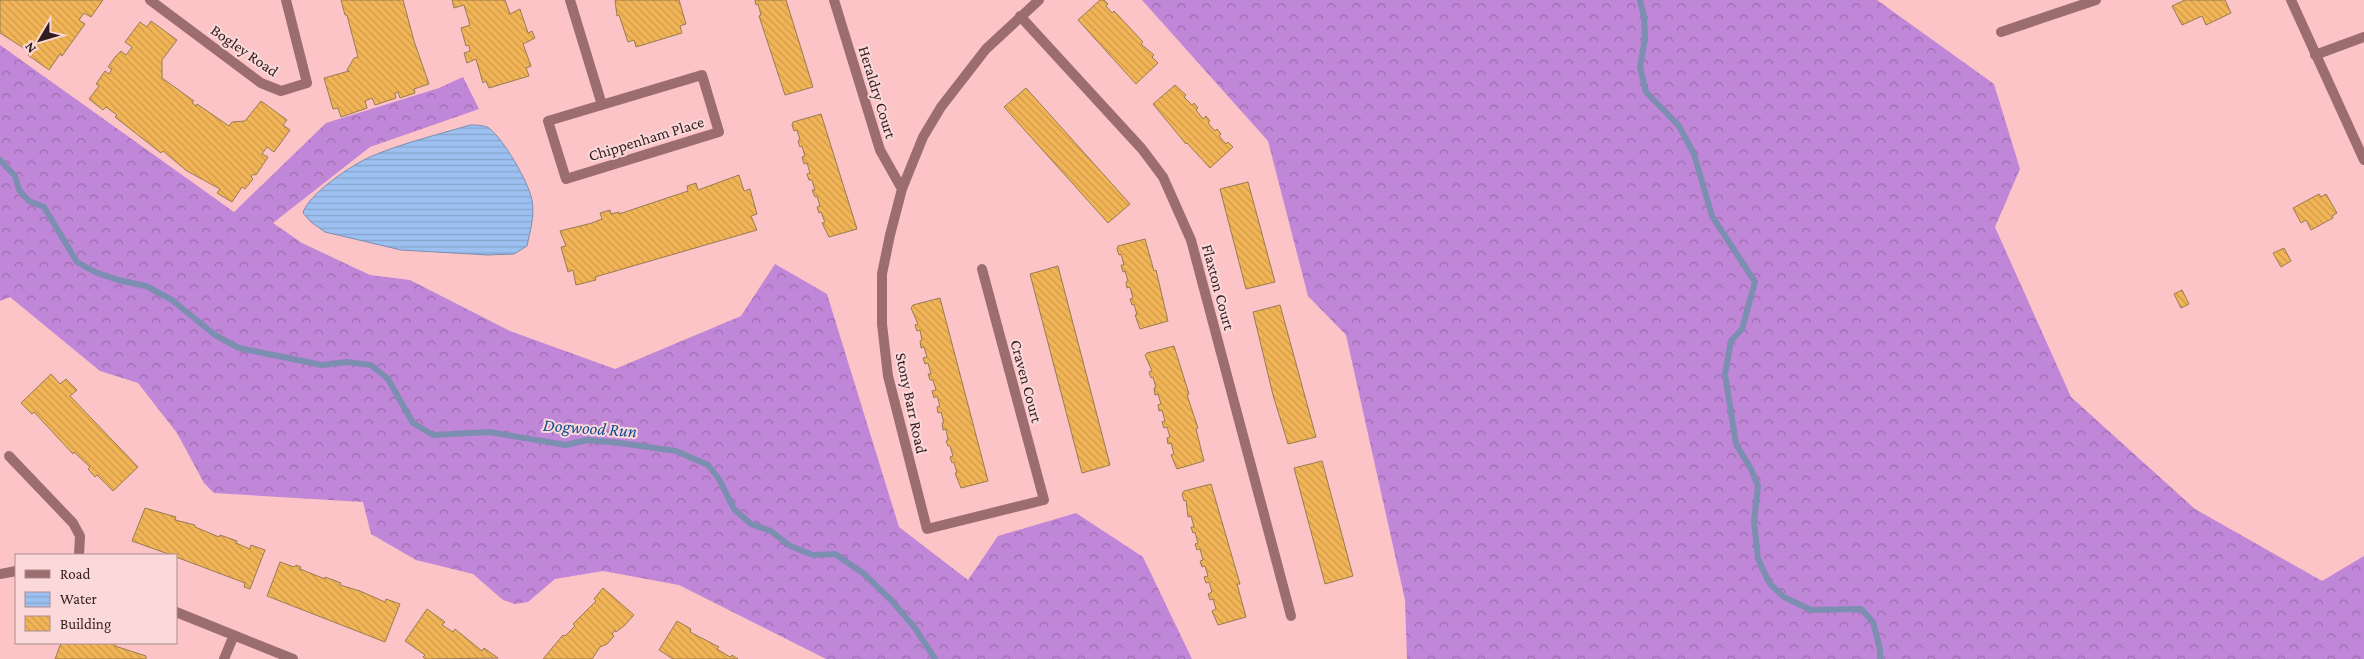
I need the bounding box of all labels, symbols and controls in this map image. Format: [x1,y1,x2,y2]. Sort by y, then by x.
north arrow [15,15,65,65]
street label: Bogley Road [207,21,282,81]
text: N [20,39,39,57]
street label: Heraldry Court [854,44,900,141]
street label: Chippenham Place [586,113,706,165]
street label: Flaxton Court [1199,242,1238,333]
street label: Craven Court [1007,338,1046,425]
street label: Stony Barr Road [892,351,931,456]
water label: Dogwood Run [542,415,638,441]
legend [15,554,178,644]
text: Road [60,566,91,582]
text: Water [60,591,97,607]
text: Building [60,616,111,633]

